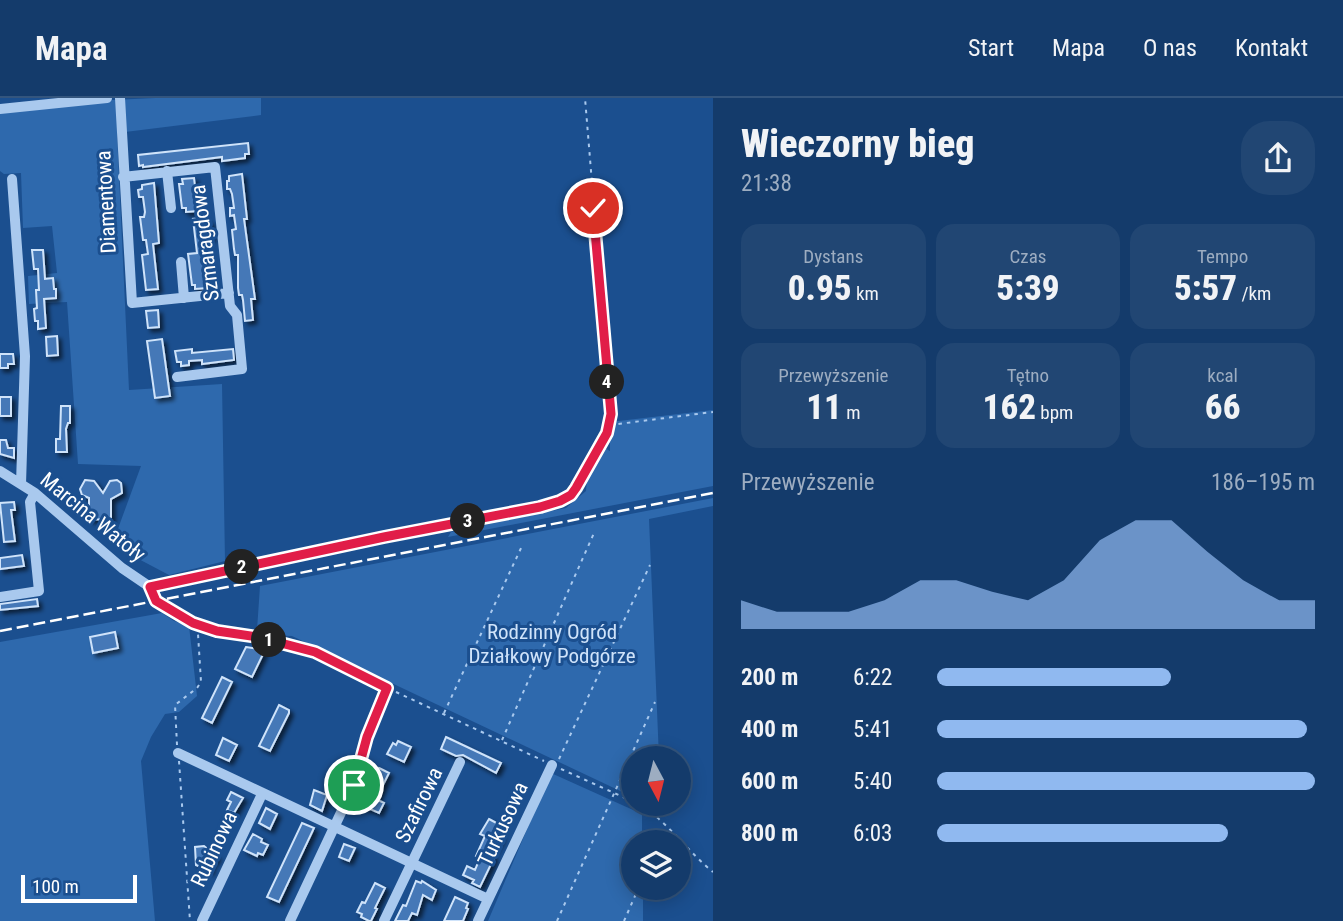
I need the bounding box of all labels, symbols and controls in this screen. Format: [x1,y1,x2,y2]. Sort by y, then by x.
text: Mapa [35,29,107,68]
text: Start [968,34,1014,62]
text: Mapa [1052,34,1105,62]
text: O nas [1143,34,1197,62]
text: Kontakt [1235,34,1308,62]
button: share [1241,121,1315,195]
text: Wieczorny bieg [741,122,974,166]
street label: Diamentowa [91,150,121,254]
text: 21:38 [741,170,792,197]
pin [563,178,623,238]
street label: Szmaragdowa [186,183,224,303]
icon: check [574,189,612,227]
text: Dystans [803,245,863,268]
text: Czas [1010,245,1046,268]
text: Tempo [1197,245,1248,268]
text: 0.95 [788,268,852,309]
text: 5:39 [996,268,1060,309]
text: 5:57 [1174,268,1237,309]
text: km [852,282,879,305]
text: /km [1237,282,1271,305]
pin: 4 [590,364,624,400]
text: Przewyższenie [778,364,888,387]
text: Tętno [1007,364,1049,387]
text: kcal [1207,364,1238,387]
text: 4 [602,370,611,393]
text: 11 [806,387,842,428]
text: 162 [983,387,1036,428]
text: 66 [1205,387,1240,428]
text: m [842,401,860,424]
text: bpm [1036,401,1073,424]
street label: Marcina Watoły [36,467,150,567]
text: Przewyższenie [741,469,874,496]
text: 186–195 m [1211,469,1315,496]
pin: 3 [450,504,486,538]
text: 3 [463,509,472,532]
pin: 2 [224,550,260,584]
text: 2 [237,555,246,578]
park label: Rodzinny Ogród Działkowy Podgórze [468,620,636,668]
pin: 1 [252,622,286,658]
text: 1 [264,628,273,651]
text: 200 m [741,664,798,691]
text: 6:22 [853,664,892,691]
text: 400 m [741,716,798,743]
text: 5:41 [853,716,892,743]
north arrow [621,746,691,816]
map controls [621,746,691,900]
pin [324,755,384,815]
street label: Szafirowa [390,763,448,847]
icon: arrive [335,766,373,804]
text: 600 m [741,768,798,795]
text: 5:40 [853,768,892,795]
street label: Turkusowa [473,778,533,870]
street label: Rubinowa [186,807,242,891]
text: 800 m [741,820,798,847]
text: 6:03 [853,820,892,847]
button: layers [621,830,691,900]
scale bar [21,872,136,904]
text: 100 m [32,875,79,898]

